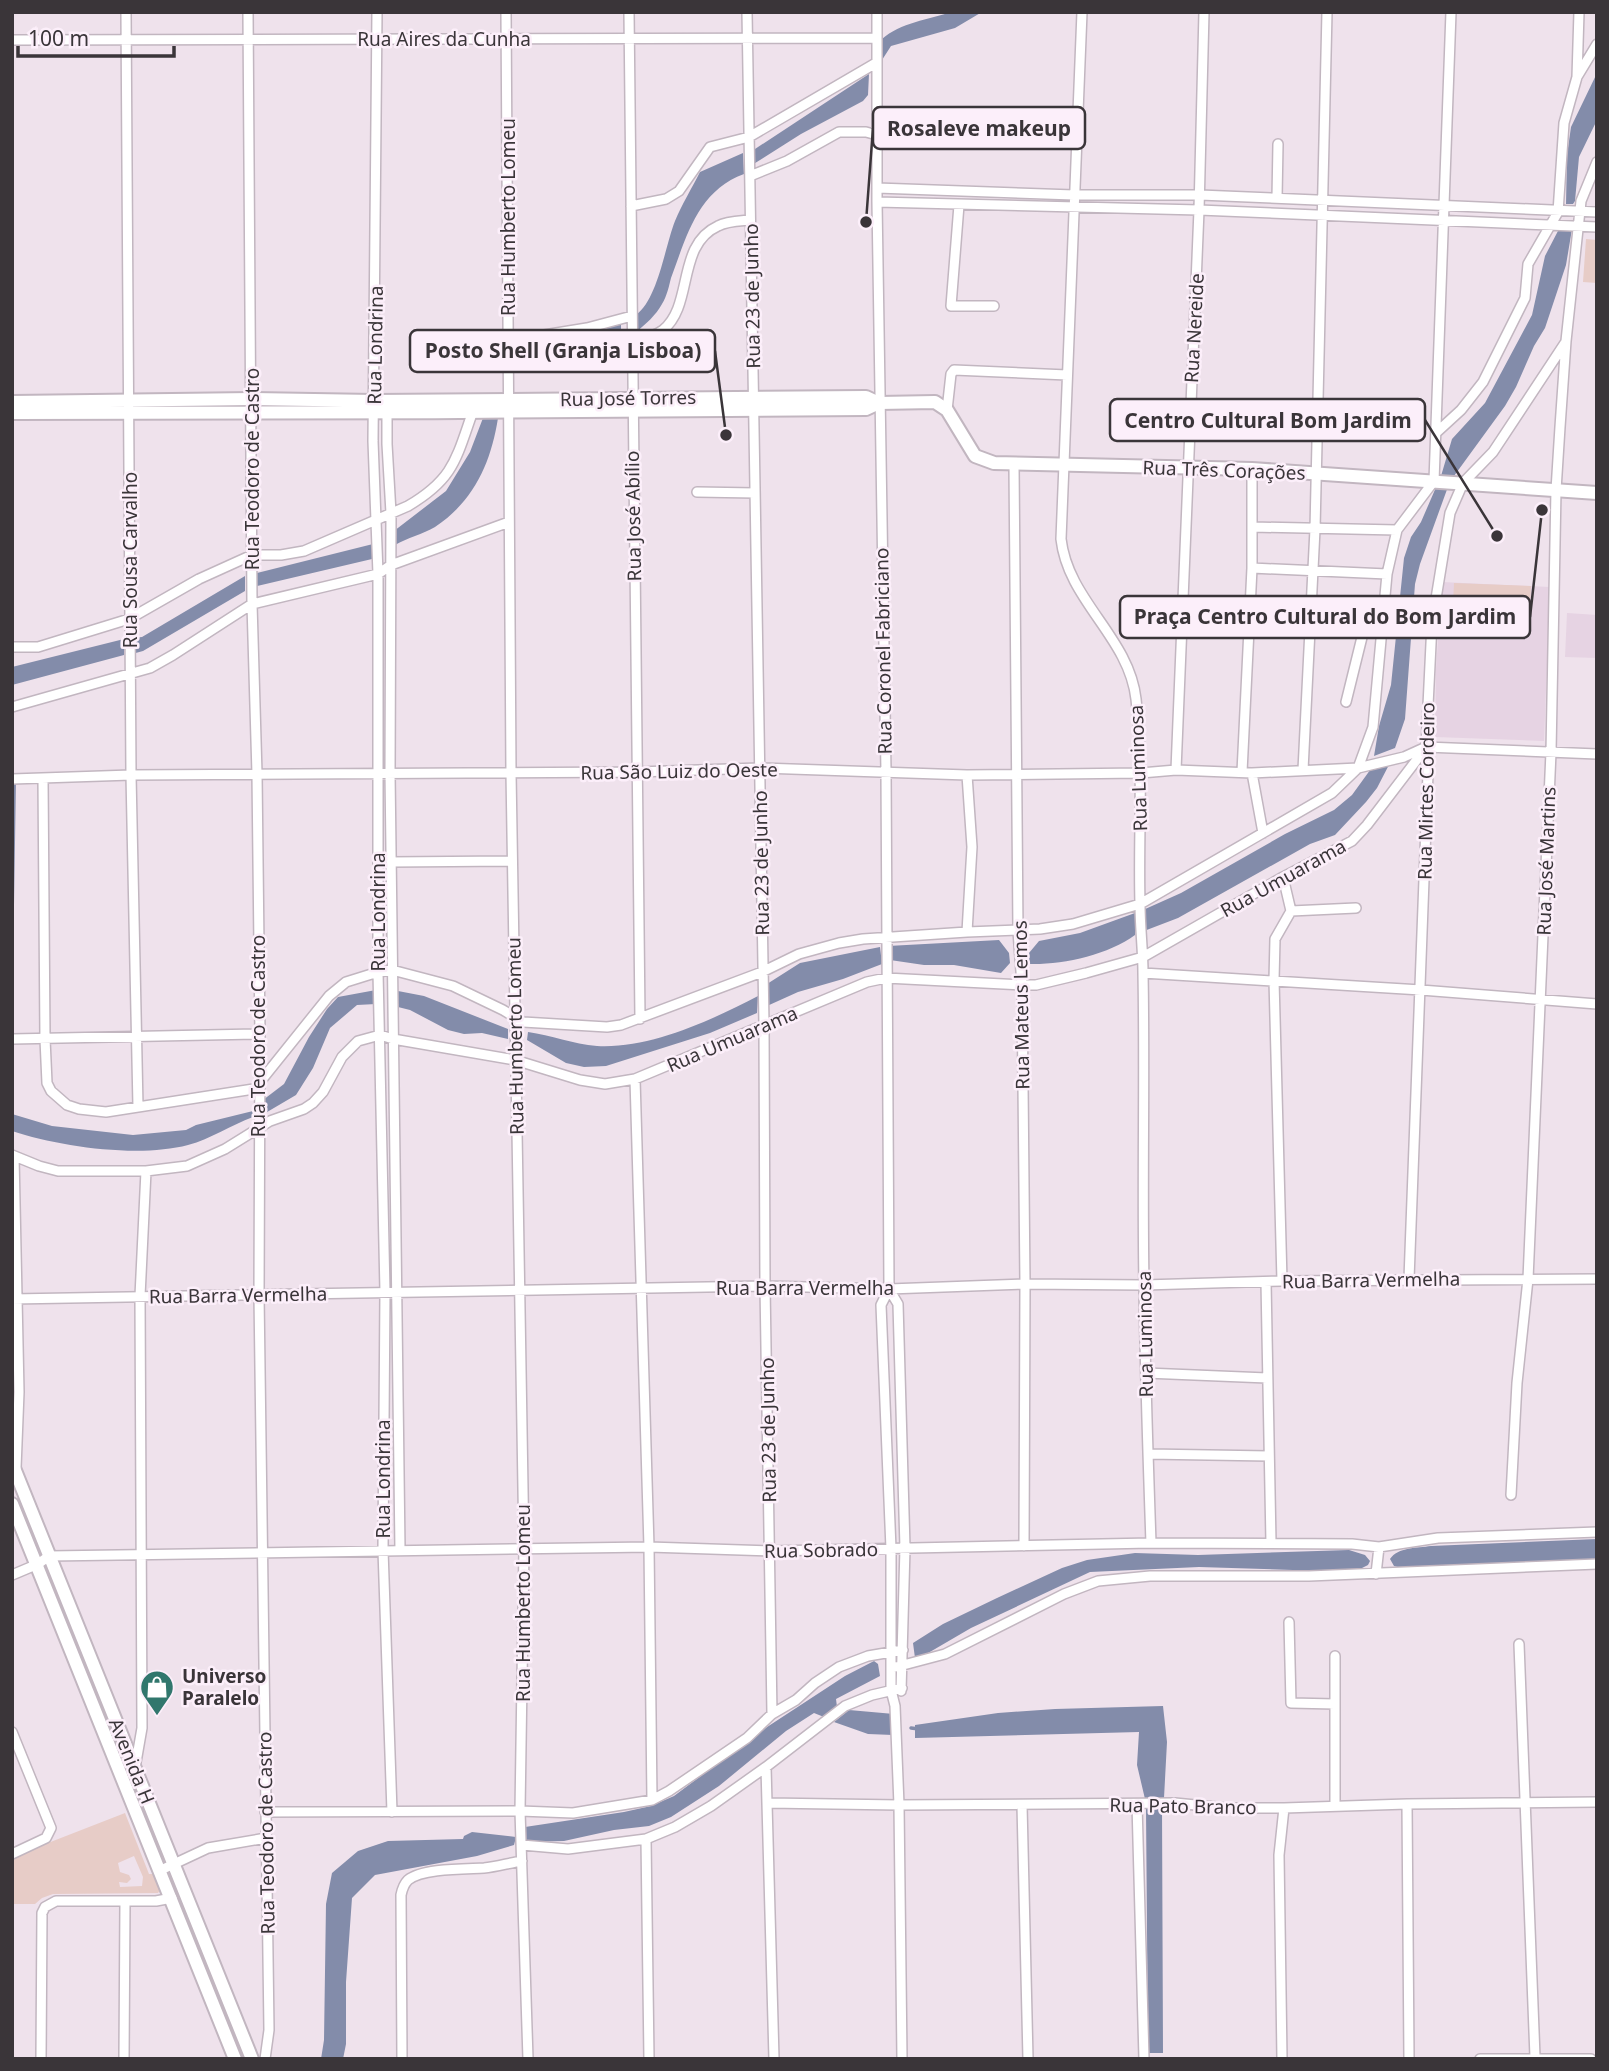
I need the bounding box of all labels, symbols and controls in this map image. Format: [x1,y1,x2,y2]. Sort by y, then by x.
scale bar [18,14,173,58]
text: 100 m [28,24,89,52]
street label: Rua Aires da Cunha [357,26,531,52]
callout: Rosaleve makeup [873,107,1085,149]
text: Rosaleve makeup [887,114,1071,142]
street label: Rua Humberto Lomeu [495,118,521,316]
street label: Rua 23 de Junho [738,223,766,369]
street label: Rua Nereide [1178,272,1210,384]
street label: Rua Londrina [361,285,389,405]
callout: Posto Shell (Granja Lisboa) [410,330,715,372]
text: Posto Shell (Granja Lisboa) [425,336,701,364]
street label: Rua Teodoro de Castro [239,368,265,570]
street label: Rua José Torres [560,384,696,412]
callout: Centro Cultural Bom Jardim [1110,399,1425,441]
text: Centro Cultural Bom Jardim [1124,406,1412,434]
street label: Rua José Abílio [619,450,647,582]
street label: Rua Três Corações [1142,454,1306,486]
street label: Rua Sousa Carvalho [117,472,143,648]
street label: Rua Coronel Fabriciano [868,547,898,755]
callout: Praça Centro Cultural do Bom Jardim [1120,596,1530,638]
text: Praça Centro Cultural do Bom Jardim [1134,602,1516,630]
street label: Rua Mirtes Cordeiro [1411,702,1441,880]
street label: Rua Luminosa [1123,704,1153,832]
street label: Rua São Luiz do Oeste [580,756,778,786]
street label: Rua José Martins [1530,786,1562,936]
street label: Rua 23 de Junho [747,790,775,936]
street label: Rua Umuarama [1216,833,1350,923]
street label: Rua Londrina [365,852,391,972]
street label: Rua Mateus Lemos [1007,920,1035,1090]
street label: Rua Teodoro de Castro [245,935,271,1137]
street label: Rua Humberto Lomeu [500,937,530,1135]
street label: Rua Umuarama [663,1000,801,1078]
street label: Rua Barra Vermelha [1282,1265,1460,1295]
street label: Rua Luminosa [1131,1271,1159,1397]
street label: Rua Barra Vermelha [716,1275,894,1301]
street label: Rua Barra Vermelha [149,1280,327,1310]
street label: Rua 23 de Junho [754,1357,782,1503]
street label: Rua Londrina [370,1419,396,1539]
street label: Rua Humberto Lomeu [510,1504,536,1702]
street label: Rua Sobrado [764,1536,878,1564]
place label: Universo Paralelo [182,1663,267,1711]
shop icon: Universo Paralelo [138,1668,176,1717]
street label: Avenida H [103,1714,161,1808]
street label: Rua Teodoro de Castro [251,1731,281,1935]
street label: Rua Pato Branco [1109,1792,1257,1820]

